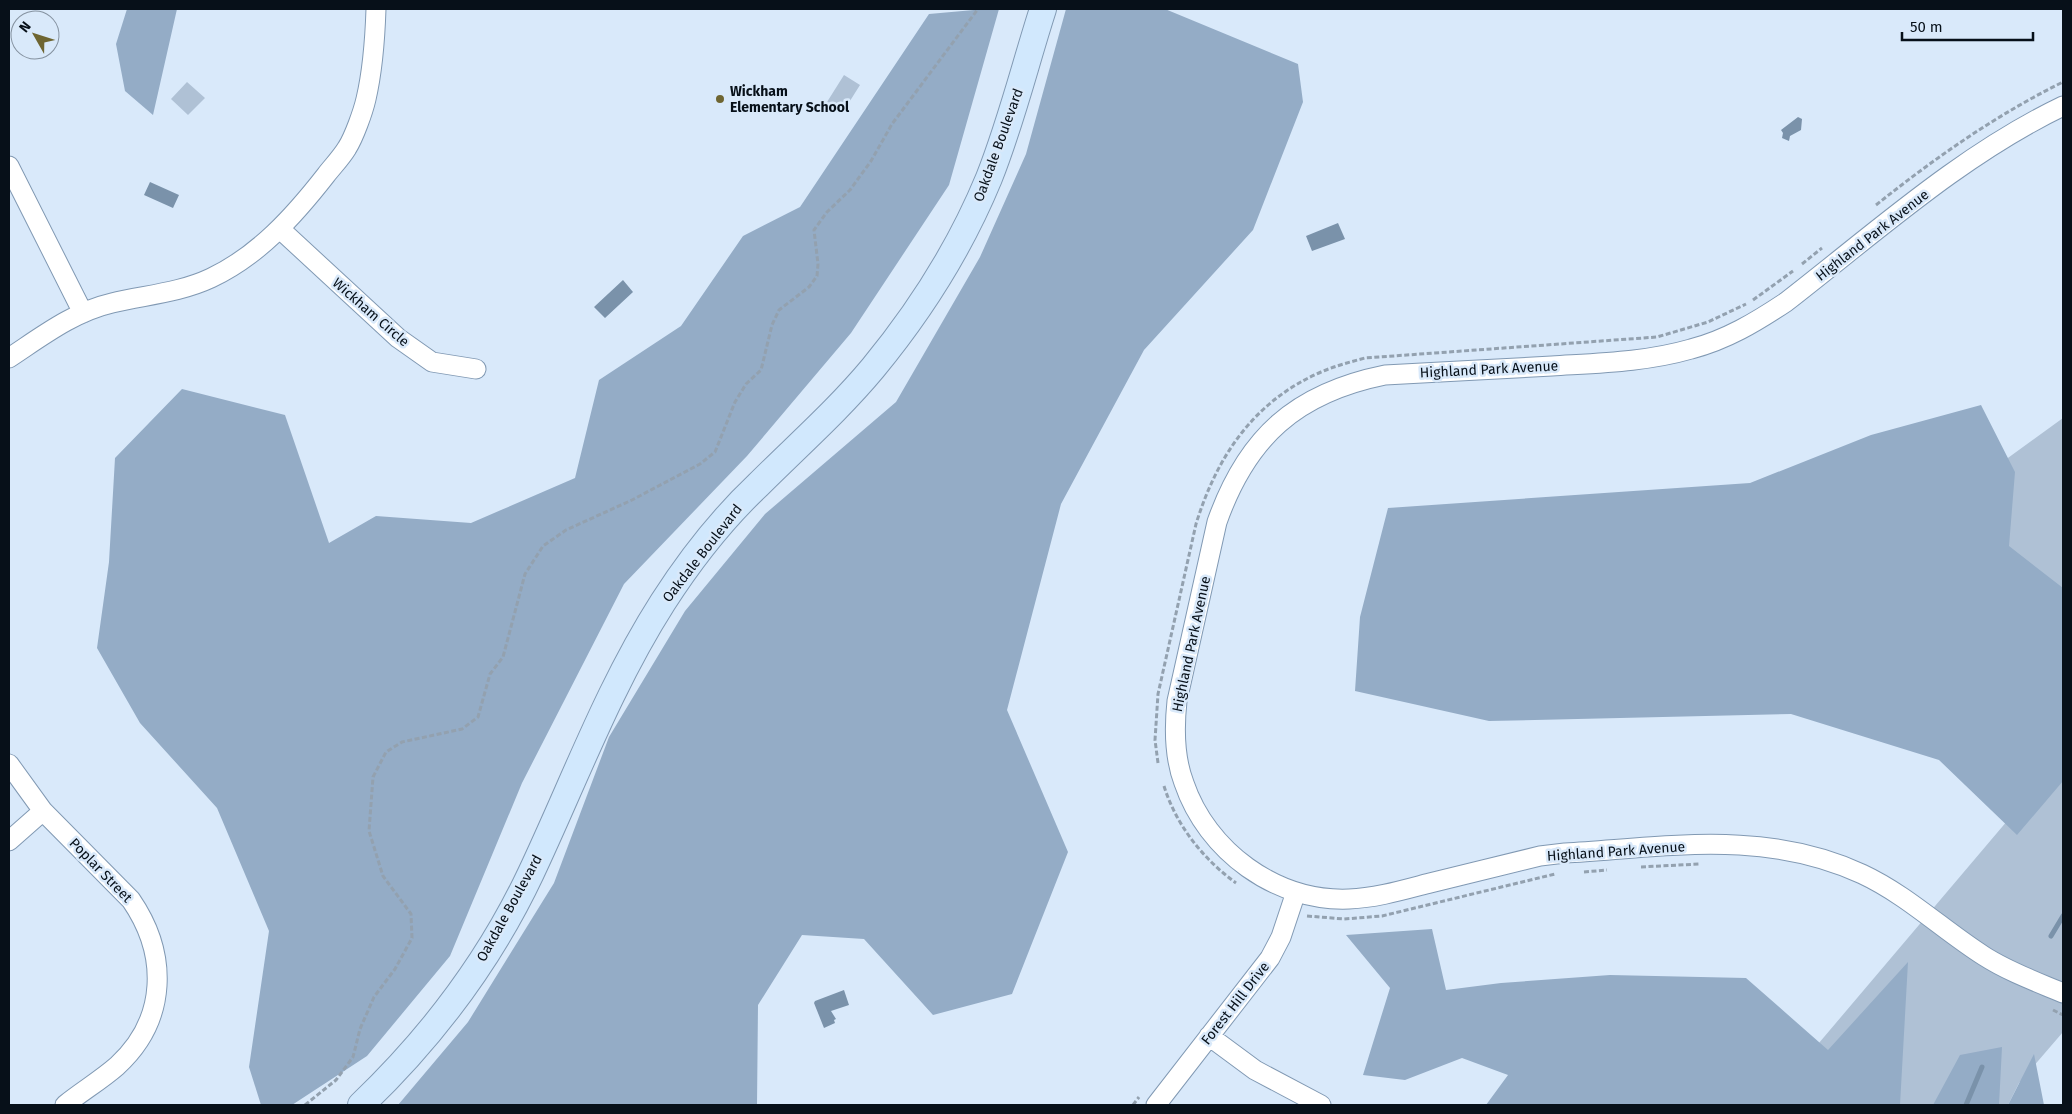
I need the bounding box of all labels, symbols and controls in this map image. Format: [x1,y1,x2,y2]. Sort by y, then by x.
north arrow [10,10,60,60]
scale bar [1902,10,2033,42]
text: N [16,18,35,36]
text: 50 m [1910,18,1943,36]
place label: Wickham Elementary School [730,83,850,116]
street label: Oakdale Boulevard [970,86,1027,204]
marker: Wickham Elementary School [714,93,726,105]
street label: Highland Park Avenue [1812,186,1932,285]
street label: Wickham Circle [329,274,412,350]
street label: Highland Park Avenue [1419,357,1559,382]
street label: Oakdale Boulevard [659,501,746,606]
street label: Highland Park Avenue [1169,575,1214,714]
street label: Poplar Street [66,835,136,907]
street label: Highland Park Avenue [1546,838,1686,865]
street label: Oakdale Boulevard [473,852,546,965]
street label: Forest Hill Drive [1198,958,1273,1048]

